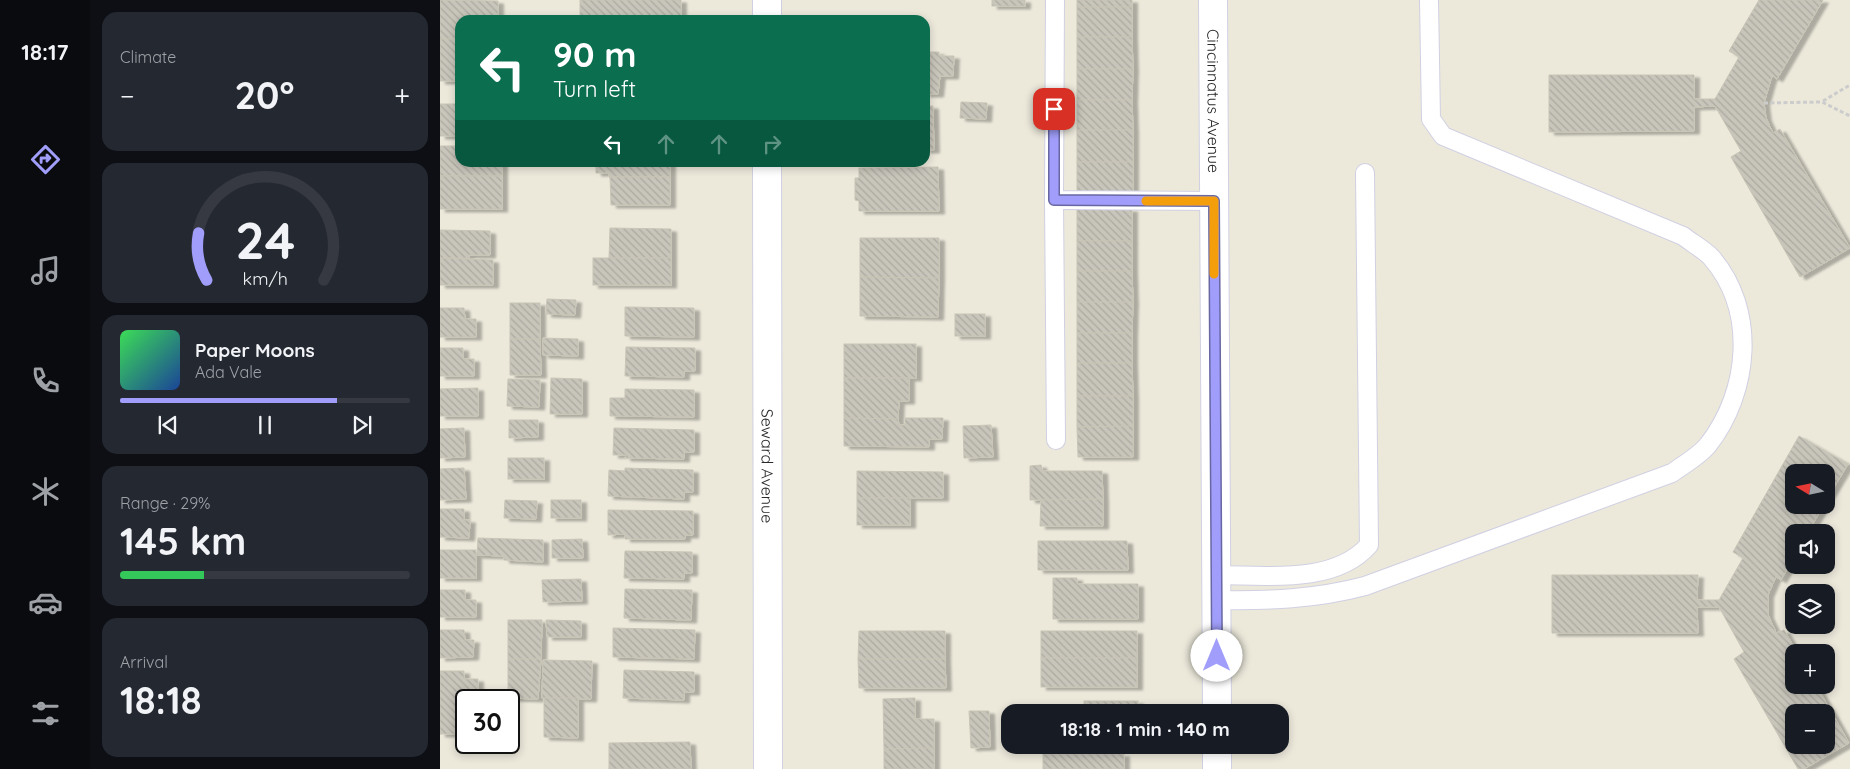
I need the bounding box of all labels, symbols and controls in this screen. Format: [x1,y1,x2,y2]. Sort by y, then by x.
street label: Cincinnatus Avenue [1203,29,1224,173]
text: 90 m [553,32,636,76]
icon: left [470,35,535,100]
text: 18:17 [21,38,69,66]
text: Climate [120,47,176,67]
text: 20° [234,71,294,119]
text: Turn left [553,75,636,103]
text: − [120,78,135,113]
text: + [394,78,410,113]
pin [1033,88,1075,130]
icon: arrive [1040,95,1068,123]
icon: left [599,130,627,158]
icon: ahead [652,130,680,158]
icon: ahead [705,130,733,158]
icon: right [758,130,786,158]
icon: directions [28,142,63,177]
text: 24 [235,207,295,272]
icon: music [28,253,63,288]
text: km/h [242,267,288,289]
text: Paper Moons [195,338,315,362]
text: Ada Vale [195,362,262,382]
icon: phone [28,363,63,398]
street label: Seward Avenue [757,409,778,523]
icon: previous [154,411,182,439]
icon: pause [251,411,279,439]
icon: next [348,411,376,439]
north arrow [1785,464,1835,514]
map controls [1785,464,1835,754]
icon: climate [28,474,63,509]
text: Range · 29% [120,493,211,513]
text: 145 km [120,517,246,565]
button: sound [1785,524,1835,574]
button: layers [1785,584,1835,634]
icon: car [28,585,63,620]
position arrow [1190,629,1242,681]
button: + [1785,644,1835,694]
text: Arrival [120,652,168,672]
text: 18:18 [120,676,202,724]
speed limit sign: 30 [455,689,520,754]
icon: filters [28,696,63,731]
button: − [1785,704,1835,754]
text: 18:18 · 1 min · 140 m [1060,717,1230,741]

